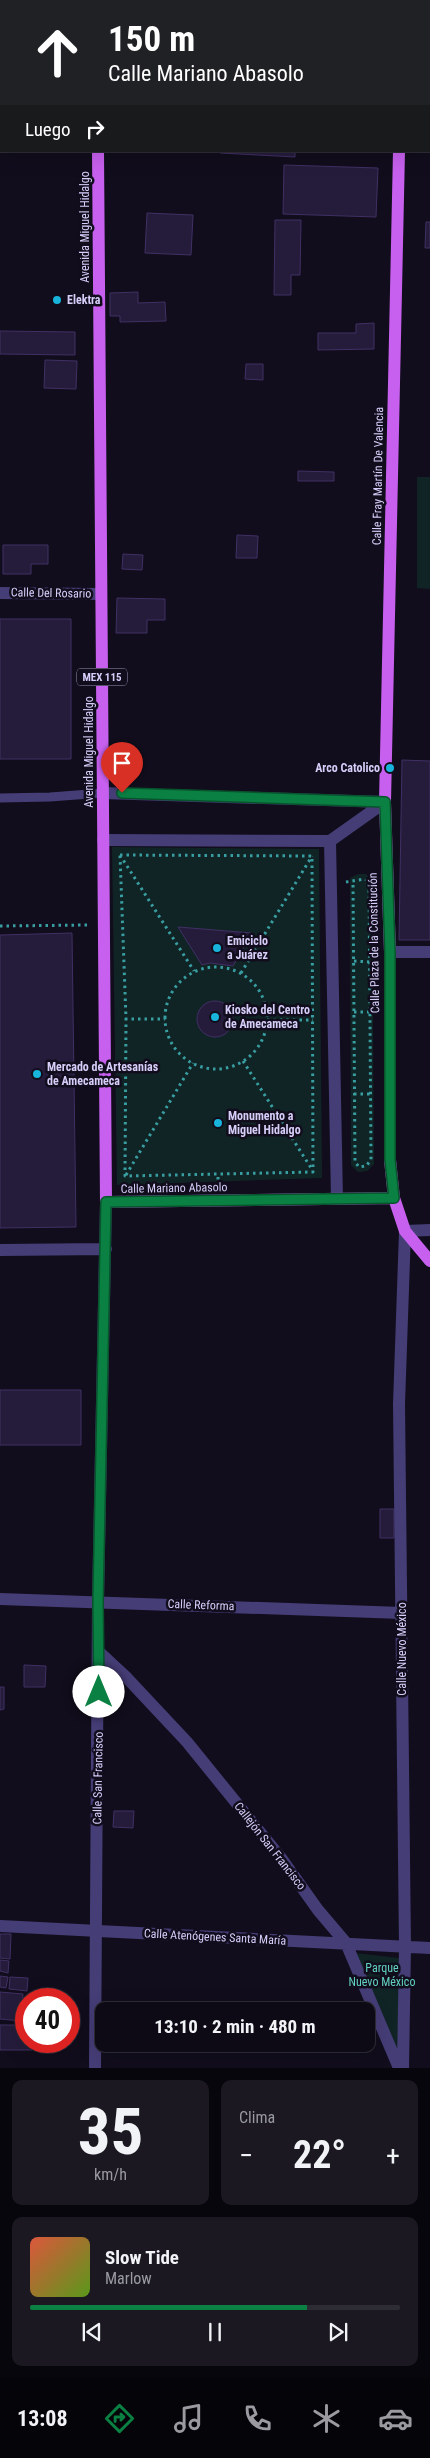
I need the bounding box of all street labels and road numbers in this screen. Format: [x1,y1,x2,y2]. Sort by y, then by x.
street label: Avenida Miguel Hidalgo [78,171,92,283]
street label: Calle Fray Martín De Valencia [370,407,386,545]
street label: Calle Del Rosario [11,585,91,601]
road number: MEX 115 [77,669,127,686]
street label: Avenida Miguel Hidalgo [82,696,96,808]
street label: Calle Plaza de la Constitución [366,872,382,1014]
street label: Calle Mariano Abasolo [120,1180,228,1196]
street label: Calle Reforma [167,1597,235,1613]
street label: Calle Nuevo México [395,1602,409,1696]
street label: Calle San Francisco [90,1731,106,1825]
street label: Callejón San Francisco [231,1799,309,1893]
street label: Calle Atenógenes Santa María [144,1926,287,1948]

